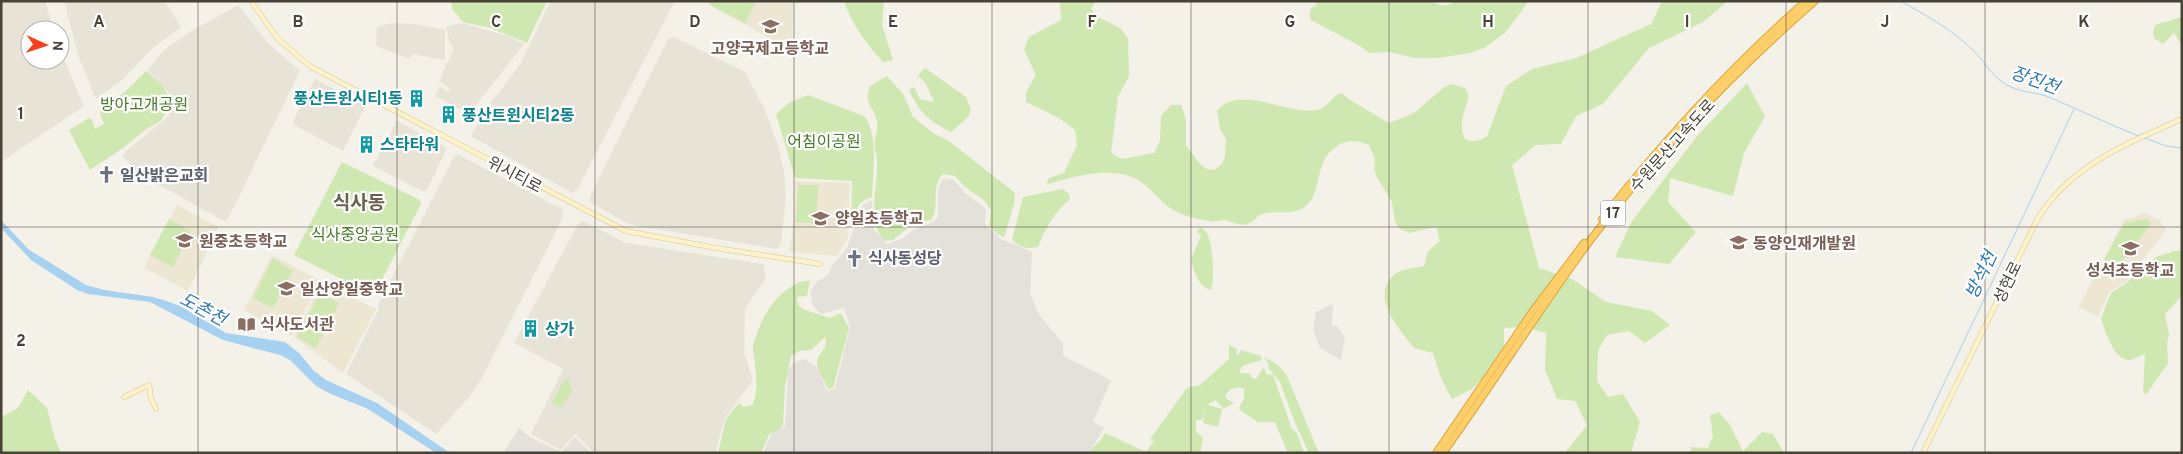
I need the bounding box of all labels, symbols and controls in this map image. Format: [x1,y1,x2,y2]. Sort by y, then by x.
text: A [93,13,105,33]
text: B [292,13,304,33]
text: C [491,13,501,33]
text: D [689,13,701,33]
text: E [888,13,898,33]
text: F [1087,13,1097,33]
text: G [1285,13,1295,33]
text: H [1482,13,1494,33]
text: I [1685,13,1689,33]
text: J [1881,13,1889,33]
text: K [2078,13,2090,33]
school or university icon: 고양국제고등학교 [760,16,780,36]
north arrow [20,20,70,70]
place label: 고양국제고등학교 [711,39,829,60]
text: N [48,40,65,51]
water label: 장진천 [2007,62,2064,102]
building icon: 풍산트윈시티1동 [407,88,427,108]
place label: 풍산트윈시티1동 [294,90,403,110]
park label: 방아고개공원 [100,96,188,116]
street label: 수원문산고속도로 [1627,96,1721,197]
text: 1 [18,105,24,125]
building icon: 풍산트윈시티2동 [438,105,458,125]
place label: 풍산트윈시티2동 [462,107,575,127]
park label: 어침이공원 [787,133,861,153]
building icon: 스타타워 [356,134,376,154]
place label: 스타타워 [380,136,439,156]
street label: 위시티로 [483,153,545,199]
church icon: 일산밝은교회 [96,165,116,185]
place label: 일산밝은교회 [120,167,208,187]
district label: 식사동 [333,192,385,216]
road number: 17 [1600,200,1626,226]
school or university icon: 양일초등학교 [811,208,831,228]
place label: 양일초등학교 [835,209,924,230]
park label: 식사중앙공원 [311,226,399,246]
school or university icon: 원중초등학교 [175,231,195,251]
place label: 원중초등학교 [199,232,288,253]
school or university icon: 동양인재개발원 [1729,233,1749,253]
place label: 동양인재개발원 [1753,235,1856,255]
school or university icon: 성석초등학교 [2120,239,2140,259]
water label: 방석천 [1961,246,2004,303]
church icon: 식사동성당 [844,248,864,268]
place label: 식사동성당 [868,250,942,270]
street label: 성현로 [1990,258,2028,307]
place label: 성석초등학교 [2086,261,2174,282]
school or university icon: 일산양일중학교 [276,279,296,299]
place label: 일산양일중학교 [300,280,403,301]
water label: 도촌천 [175,289,232,333]
library icon: 식사도서관 [236,314,256,334]
place label: 식사도서관 [260,316,334,336]
building icon: 상가 [521,319,541,339]
place label: 상가 [545,321,575,341]
text: 2 [16,332,26,352]

